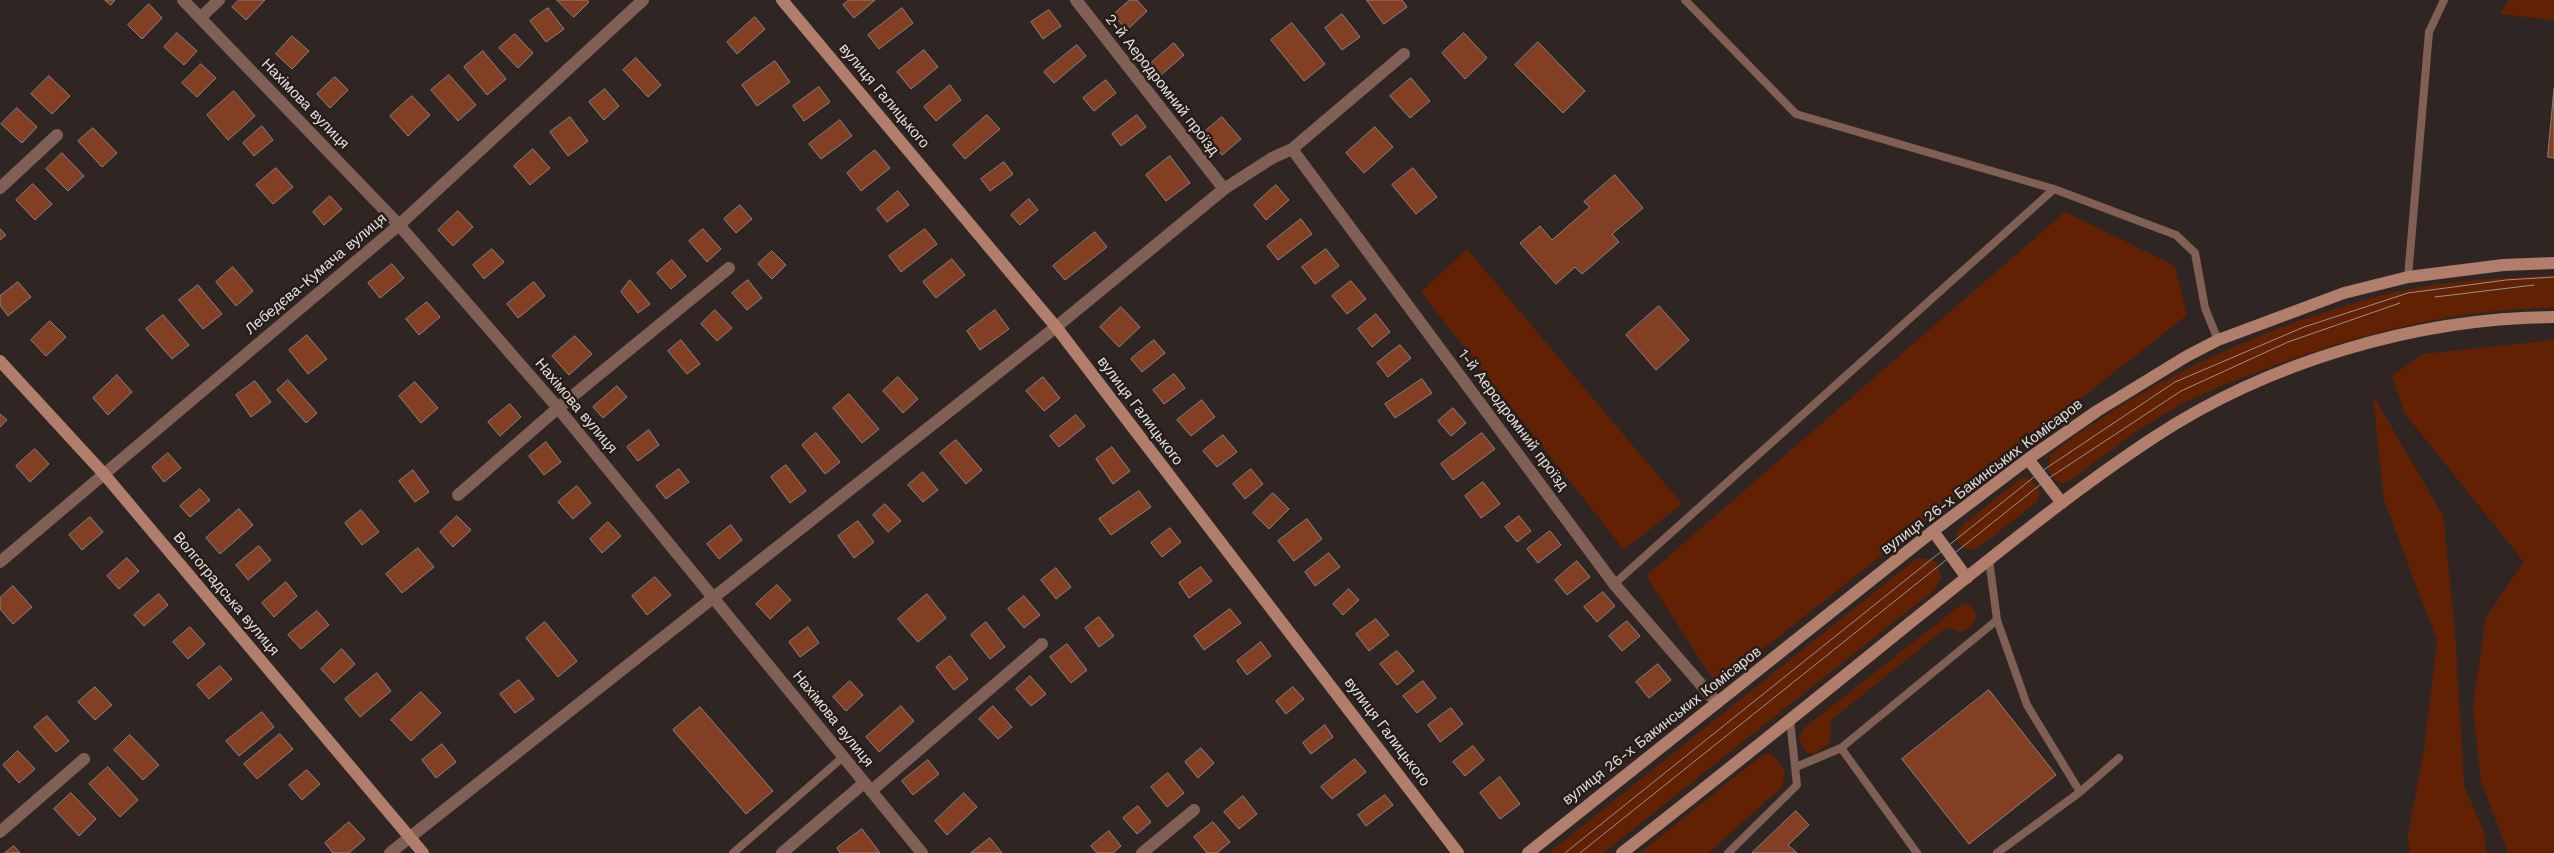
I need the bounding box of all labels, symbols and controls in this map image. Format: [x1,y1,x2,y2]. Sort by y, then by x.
street label: 2-й Аеродромний проїзд [1101,11,1223,159]
street label: вулиця Галицького [835,40,933,152]
street label: Нахімова вулиця [257,55,353,153]
street label: Лебедєва-Кумача вулиця [242,210,390,338]
street label: 1-й Аеродромний проїзд [1454,346,1572,494]
street label: вулиця Галицького [1093,353,1187,469]
street label: Нахімова вулиця [531,355,621,457]
street label: вулиця 26-х Бакинських Комісаров [1878,395,2086,559]
street label: Волгоградська вулиця [169,529,283,659]
street label: вулиця 26-х Бакинських Комісаров [1559,643,1765,809]
street label: Нахімова вулиця [789,667,877,771]
street label: вулиця Галицького [1340,674,1434,790]

